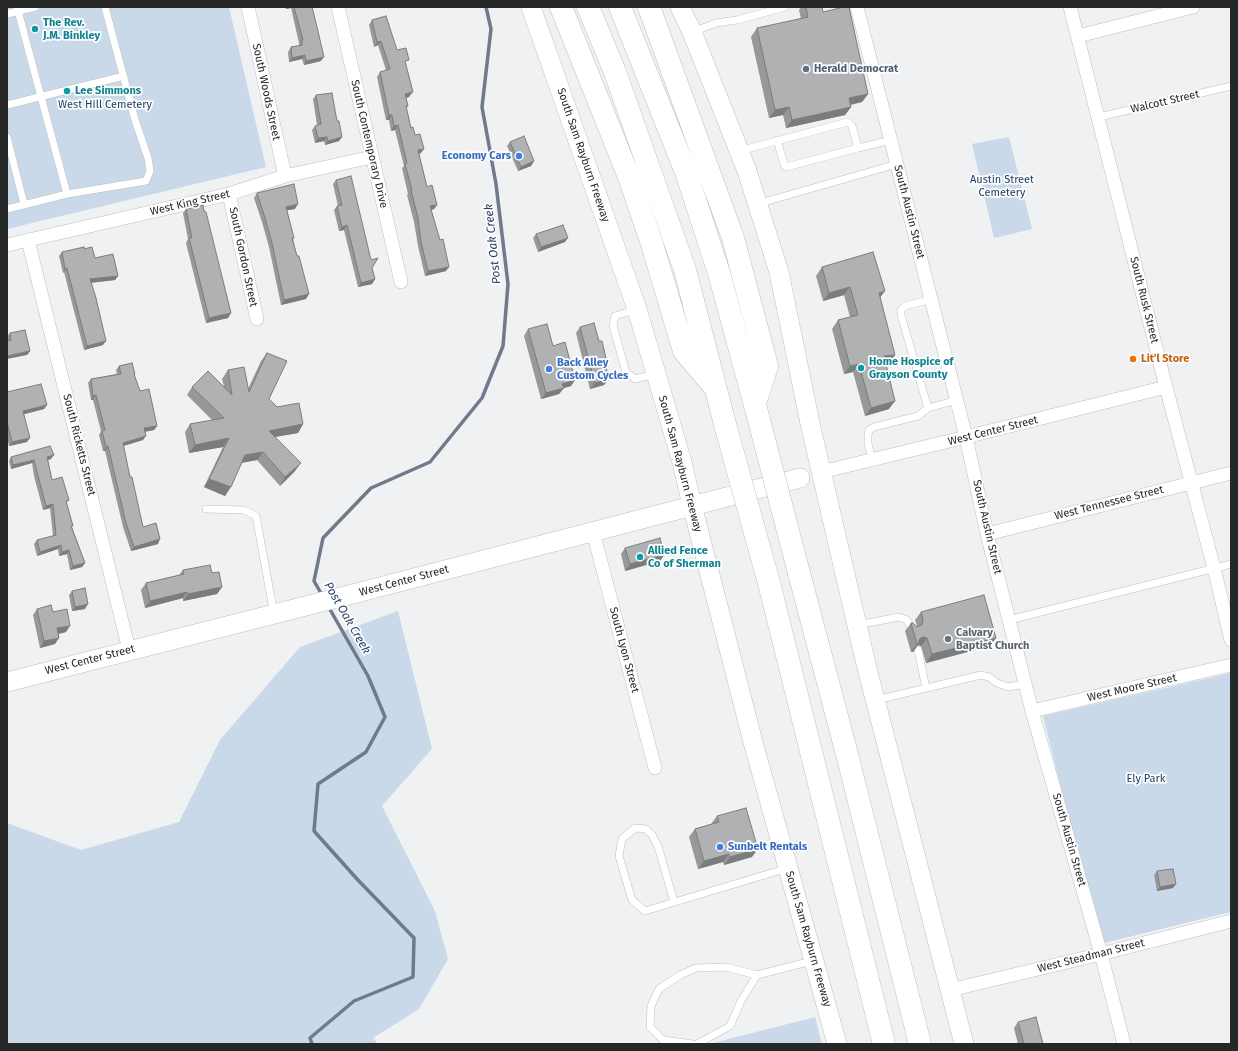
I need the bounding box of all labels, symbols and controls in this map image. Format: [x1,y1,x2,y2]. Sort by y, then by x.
place label: The Rev. J.M. Binkley [43,16,100,42]
marker: The Rev. J.M. Binkley [30,24,40,34]
street label: South Woods Street [249,42,283,142]
place label: Herald Democrat [814,62,898,76]
marker: Herald Democrat [801,64,811,74]
street label: South Contemporary Drive [348,79,390,209]
place label: Lee Simmons [75,84,141,98]
marker: Lee Simmons [62,86,72,96]
street label: South Sam Rayburn Freeway [554,86,612,224]
street label: Walcott Street [1129,88,1201,116]
park label: West Hill Cemetery [58,98,152,112]
place label: Economy Cars [442,149,511,163]
marker: Economy Cars [514,151,524,161]
street label: South Austin Street [891,164,927,260]
park label: Austin Street Cemetery [970,173,1034,199]
street label: West King Street [149,187,231,219]
water label: Post Oak Creek [482,203,504,285]
street label: South Gordon Street [226,206,260,308]
street label: South Rusk Street [1127,255,1161,345]
place label: Lit'l Store [1141,352,1189,366]
marker: Lit'l Store [1128,354,1138,364]
place label: Home Hospice of Grayson County [869,355,954,381]
place label: Back Alley Custom Cycles [557,356,628,382]
marker: Home Hospice of Grayson County [856,363,866,373]
marker: Back Alley Custom Cycles [544,364,554,374]
street label: South Ricketts Street [60,393,98,497]
street label: South Sam Rayburn Freeway [655,394,705,534]
street label: West Center Street [947,413,1039,449]
street label: South Austin Street [970,479,1004,575]
street label: West Tennessee Street [1053,483,1165,523]
place label: Allied Fence Co of Sherman [648,544,721,570]
marker: Allied Fence Co of Sherman [635,552,645,562]
street label: West Center Street [358,563,450,599]
water label: Post Oak Creek [321,579,373,657]
street label: South Lyon Street [606,606,642,694]
place label: Calvary Baptist Church [956,626,1029,652]
marker: Calvary Baptist Church [943,634,953,644]
street label: West Center Street [44,642,136,678]
street label: West Moore Street [1086,671,1178,705]
park label: Ely Park [1127,772,1165,786]
street label: South Austin Street [1049,792,1089,888]
place label: Sunbelt Rentals [728,840,807,854]
marker: Sunbelt Rentals [715,842,725,852]
street label: South Sam Rayburn Freeway [782,870,834,1008]
street label: West Steadman Street [1036,936,1146,976]

